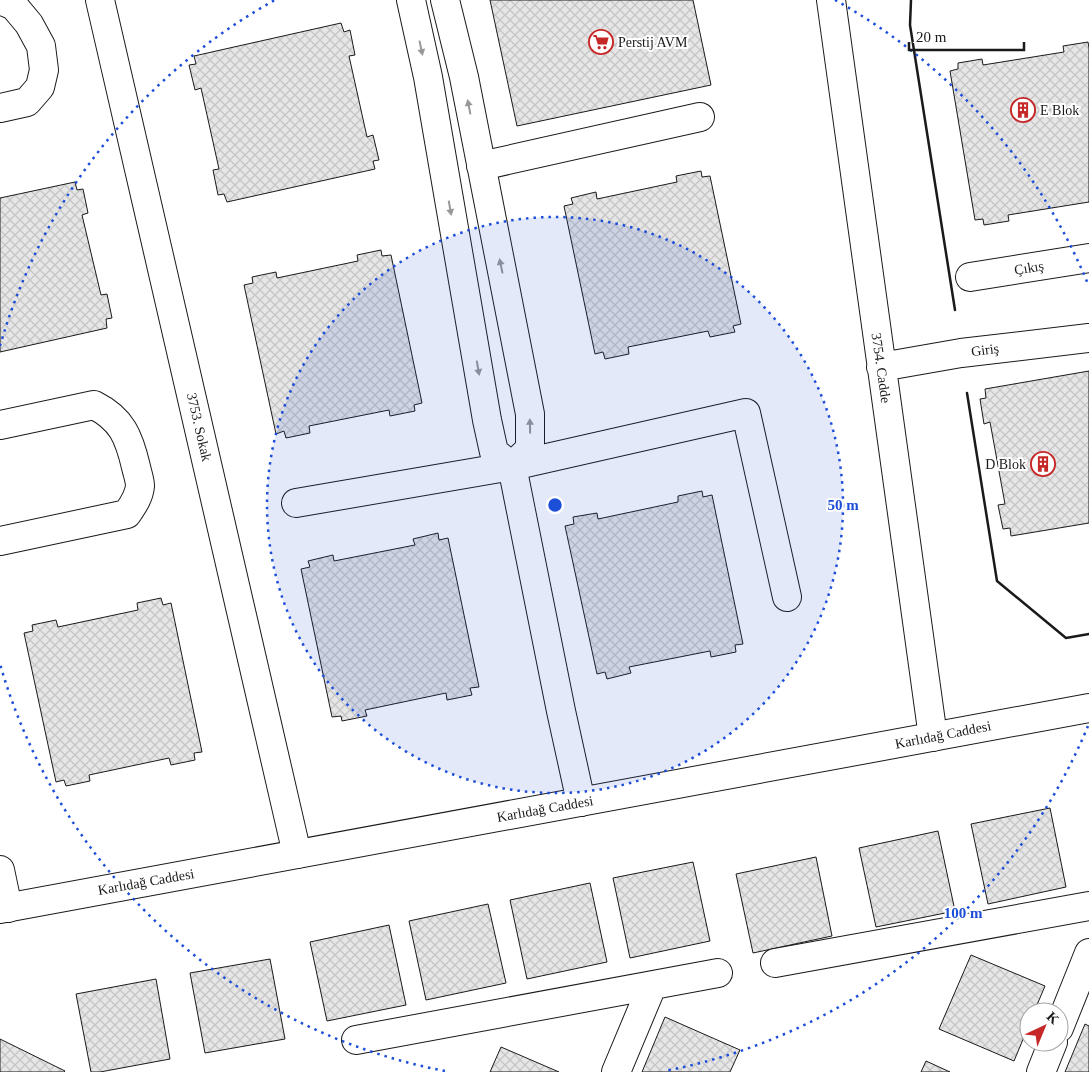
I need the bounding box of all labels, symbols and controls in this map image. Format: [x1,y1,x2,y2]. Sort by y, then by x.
scale bar [909,20,1024,52]
supermarket icon: Perstij AVM [588,29,614,55]
text: 20 m [916,29,947,45]
place label: Perstij AVM [618,35,688,50]
one-way arrow [418,40,426,56]
building icon: E Blok [1010,97,1036,123]
one-way arrow [465,98,473,114]
place label: E Blok [1040,103,1079,118]
one-way arrow [447,200,455,216]
one-way arrow [497,258,505,274]
street label: Çıkış [1013,258,1045,278]
street label: 3754. Cadde [869,332,893,404]
street label: Giriş [970,341,1000,359]
one-way arrow [474,360,482,376]
street label: 3753. Sokak [184,391,214,463]
one-way arrow [526,418,534,434]
building icon: D Blok [1030,451,1056,477]
place label: D Blok [985,457,1026,472]
centre of rings [546,496,564,514]
text: 50 m [827,497,859,513]
street label: Karlıdağ Caddesi [894,718,992,752]
street label: Karlıdağ Caddesi [496,793,594,825]
street label: Karlıdağ Caddesi [97,866,195,898]
text: 100 m [944,905,983,921]
north arrow [1019,1002,1069,1052]
text: K [1044,1009,1062,1027]

